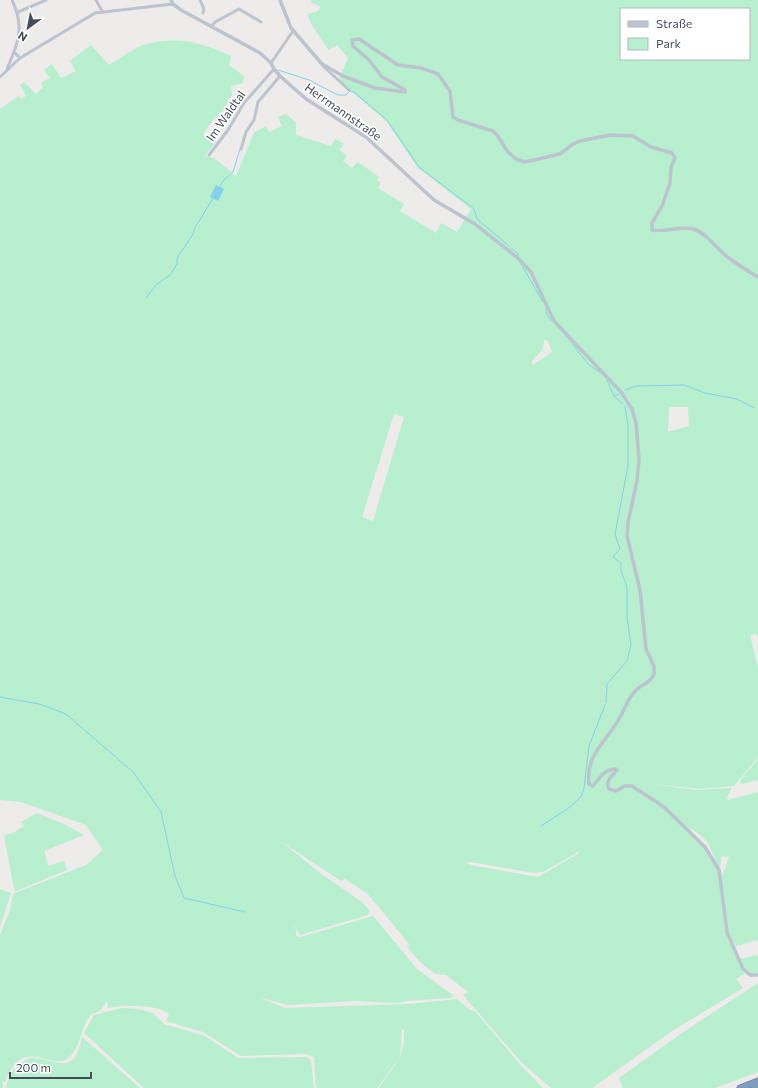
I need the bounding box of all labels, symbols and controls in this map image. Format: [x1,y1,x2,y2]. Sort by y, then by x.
north arrow [8,8,48,48]
legend [620,8,750,60]
text: Straße [656,16,692,30]
text: N [15,29,29,45]
text: Park [656,36,682,50]
street label: Herrmannstraße [303,80,385,143]
street label: Im Waldtal [203,88,248,143]
scale bar [10,1054,91,1080]
text: 200 m [16,1060,51,1074]

